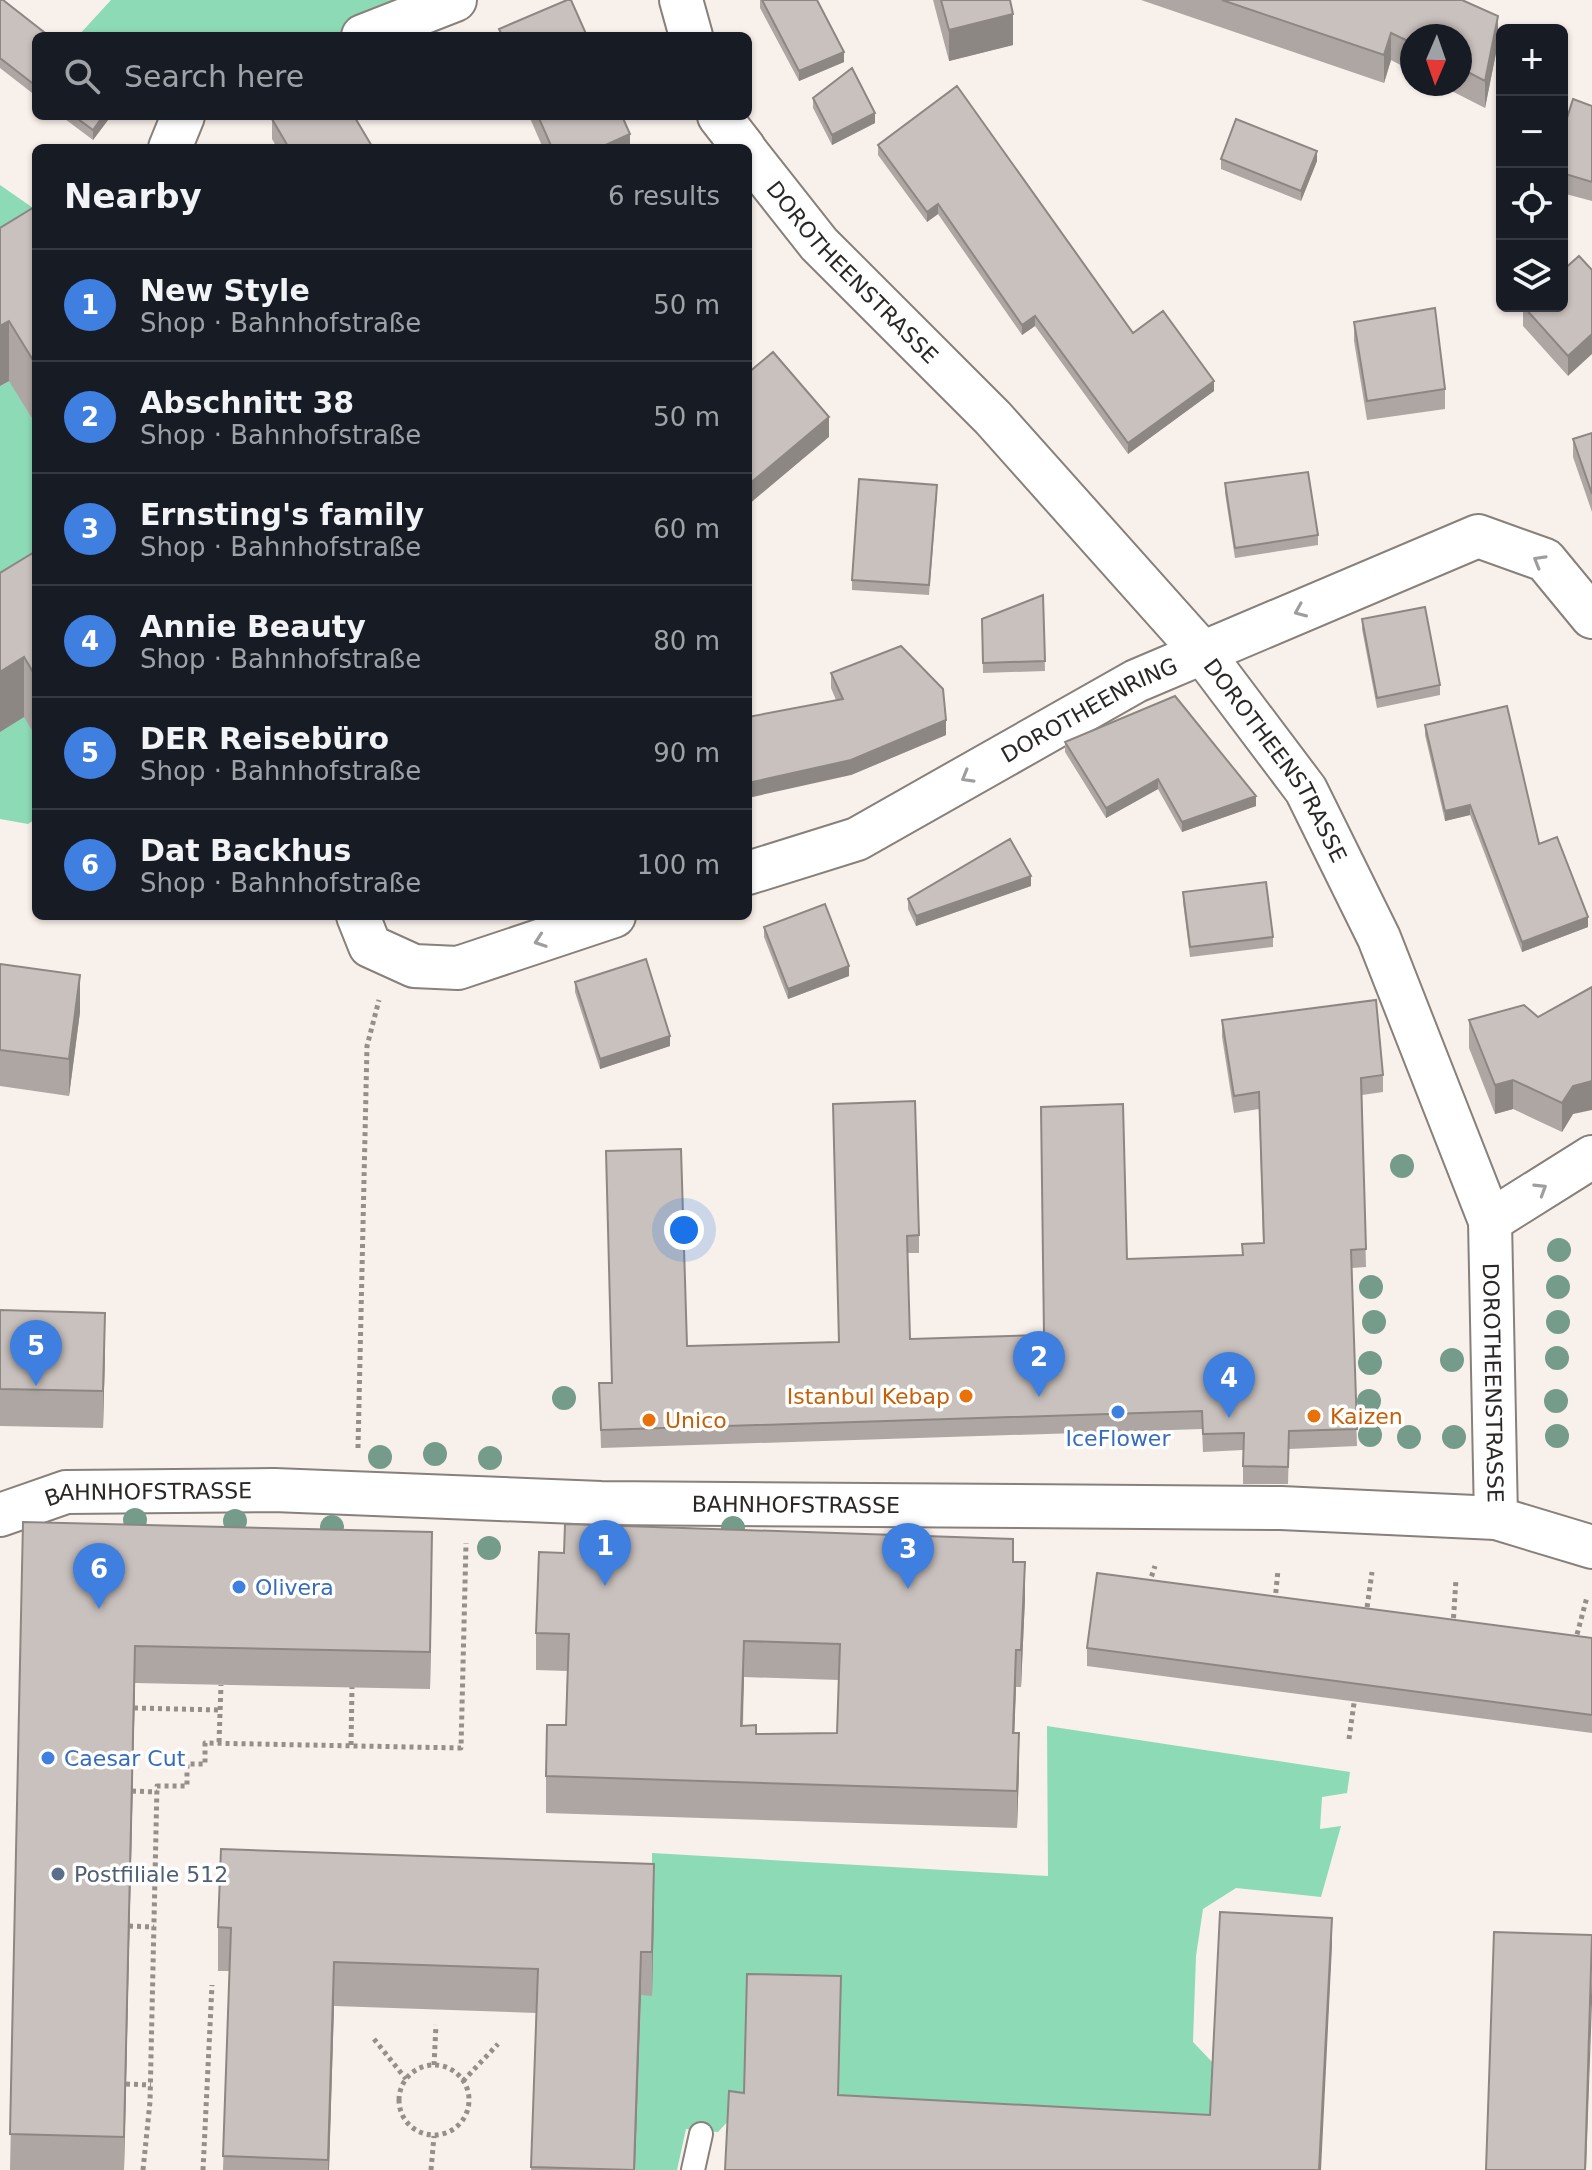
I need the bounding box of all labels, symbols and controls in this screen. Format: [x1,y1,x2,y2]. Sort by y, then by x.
north arrow [1400,24,1472,96]
map controls [1496,24,1568,312]
button: + [1496,24,1568,96]
search box [32,32,752,120]
icon: search [60,54,104,98]
text: Search here [124,59,304,94]
button: − [1496,96,1568,168]
button: locate [1496,168,1568,240]
text: Nearby [64,176,202,216]
street label: DOROTHEENSTRASSE [762,176,943,368]
text: 6 results [608,181,720,211]
button: layers [1496,240,1568,312]
text: New Style [140,273,310,308]
text: 1 [81,290,99,320]
text: 50 m [653,290,720,320]
text: Shop · Bahnhofstraße [140,308,421,338]
text: Abschnitt 38 [140,385,354,420]
text: 2 [81,402,99,432]
text: 50 m [653,402,720,432]
text: Shop · Bahnhofstraße [140,420,421,450]
text: Ernsting's family [140,497,424,532]
text: 3 [81,514,99,544]
text: 60 m [653,514,720,544]
text: Shop · Bahnhofstraße [140,532,421,562]
one-way arrow [1533,555,1547,570]
one-way arrow [1294,602,1308,618]
text: Annie Beauty [140,609,366,644]
text: 4 [81,626,99,656]
text: 80 m [653,626,720,656]
text: Shop · Bahnhofstraße [140,644,421,674]
street label: DOROTHEENRING [997,653,1181,767]
street label: DOROTHEENSTRASSE [1199,654,1352,866]
text: DER Reisebüro [140,721,389,756]
text: 5 [81,738,99,768]
text: 90 m [653,738,720,768]
text: Shop · Bahnhofstraße [140,756,421,786]
one-way arrow [961,767,976,783]
text: Dat Backhus [140,833,351,868]
text: 6 [81,850,99,880]
text: 100 m [637,850,720,880]
text: Shop · Bahnhofstraße [140,868,421,898]
one-way arrow [534,931,548,947]
one-way arrow [1532,1183,1547,1199]
your location [664,1210,704,1250]
street label: DOROTHEENSTRASSE [1478,1263,1508,1503]
pin: 5 [10,1320,62,1386]
pin: 2 [1013,1331,1065,1397]
pin: 4 [1203,1352,1255,1418]
place label: Istanbul Kebap [787,1384,950,1409]
marker: Istanbul Kebap [957,1387,975,1405]
marker: IceFlower [1109,1403,1127,1421]
place label: Kaizen [1330,1404,1403,1429]
marker: Kaizen [1305,1407,1323,1425]
place label: Unico [665,1408,727,1433]
marker: Unico [640,1411,658,1429]
place label: IceFlower [1066,1426,1171,1451]
street label: BAHNHOFSTRASSE [41,1478,252,1511]
street label: BAHNHOFSTRASSE [692,1491,900,1518]
pin: 1 [579,1520,631,1586]
pin: 3 [882,1523,934,1589]
pin: 6 [73,1543,125,1609]
place label: Olivera [255,1575,334,1600]
marker: Olivera [230,1578,248,1596]
place label: Caesar Cut [64,1746,186,1771]
marker: Caesar Cut [39,1749,57,1767]
place label: Postfiliale 512 [74,1862,228,1887]
marker: Postfiliale 512 [49,1865,67,1883]

